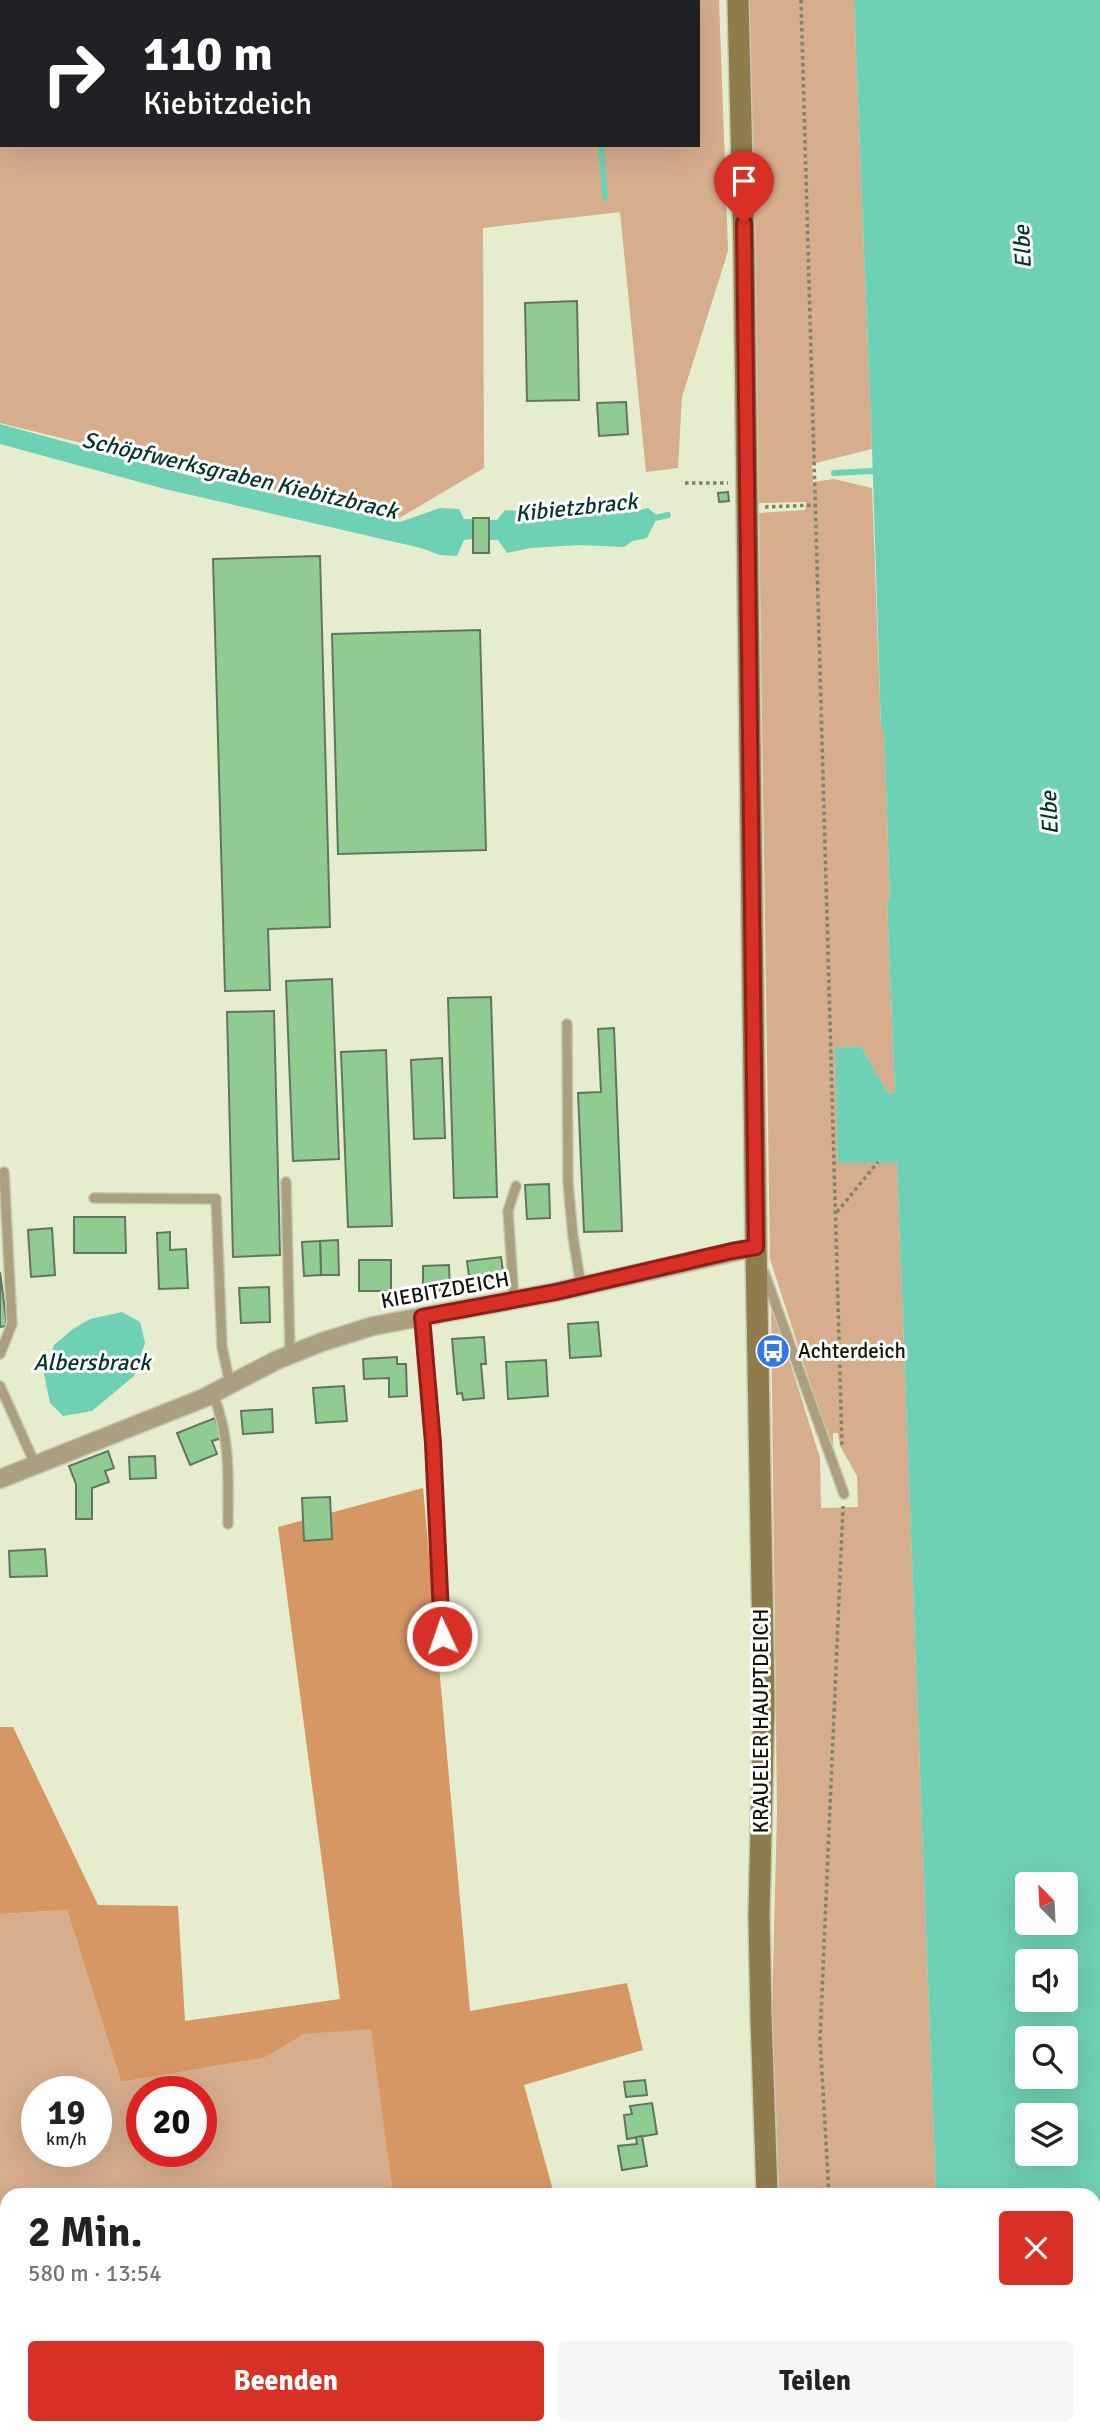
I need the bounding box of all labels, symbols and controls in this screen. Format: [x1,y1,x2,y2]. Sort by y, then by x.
text: 110 m [143,24,273,84]
icon: right [28,28,119,119]
text: Kiebitzdeich [143,84,312,123]
pin [714,151,774,223]
icon: arrive [725,162,763,200]
water label: Elbe [1007,223,1038,269]
water label: Schöpfwerksgraben Kiebitzbrack [79,425,403,526]
water label: Kibietzbrack [513,486,641,528]
water label: Elbe [1034,789,1065,835]
street label: KIEBITZDEICH [379,1266,511,1314]
bus stop icon: Achterdeich [754,1332,792,1370]
place label: Achterdeich [798,1338,906,1364]
water label: Albersbrack [33,1348,153,1377]
position arrow [405,1599,479,1673]
street label: KRAUELER HAUPTDEICH [748,1609,774,1833]
north arrow [1015,1872,1078,1936]
map controls [1015,1872,1078,2166]
button: sound [1015,1949,1078,2012]
button: search [1015,2026,1078,2089]
speed limit sign: 20 [126,2076,217,2167]
text: 19 [48,2091,85,2134]
button: layers [1015,2103,1078,2166]
text: km/h [46,2128,87,2150]
text: 2 Min. [28,2207,142,2258]
button: close [999,2211,1073,2285]
text: 580 m · 13:54 [28,2259,162,2288]
button: Beenden [28,2341,544,2421]
button: Teilen [558,2341,1073,2421]

